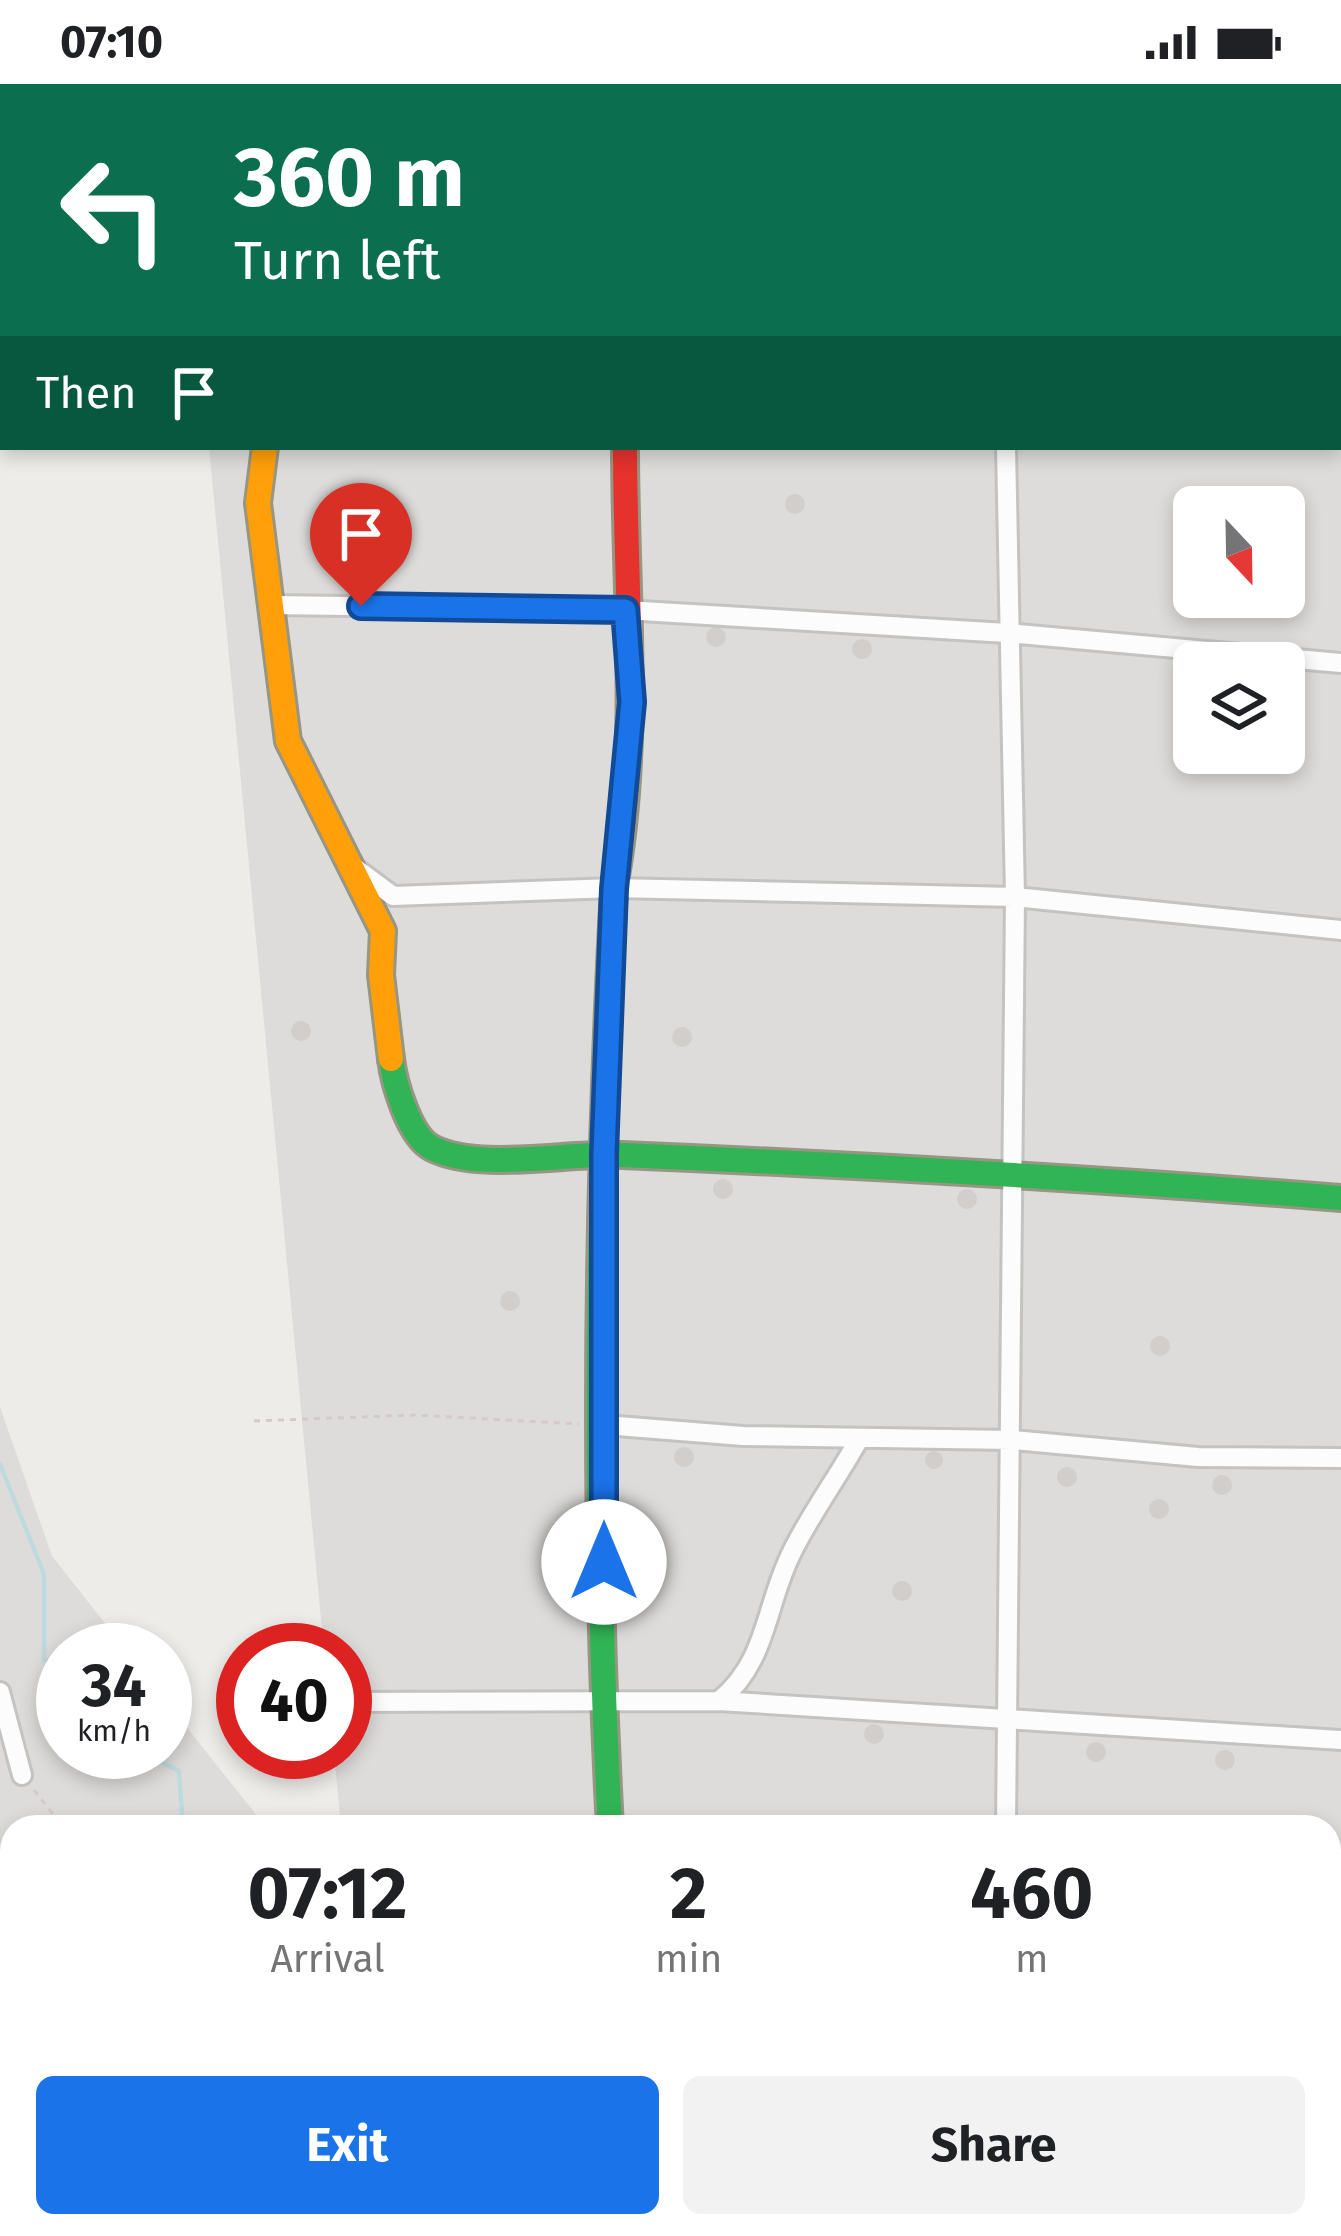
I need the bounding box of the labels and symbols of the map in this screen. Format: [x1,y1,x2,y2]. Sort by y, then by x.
pin [310,483,412,606]
north arrow [1173,486,1305,618]
position arrow [541,1499,667,1625]
speed limit sign: 40 [216,1623,372,1779]

